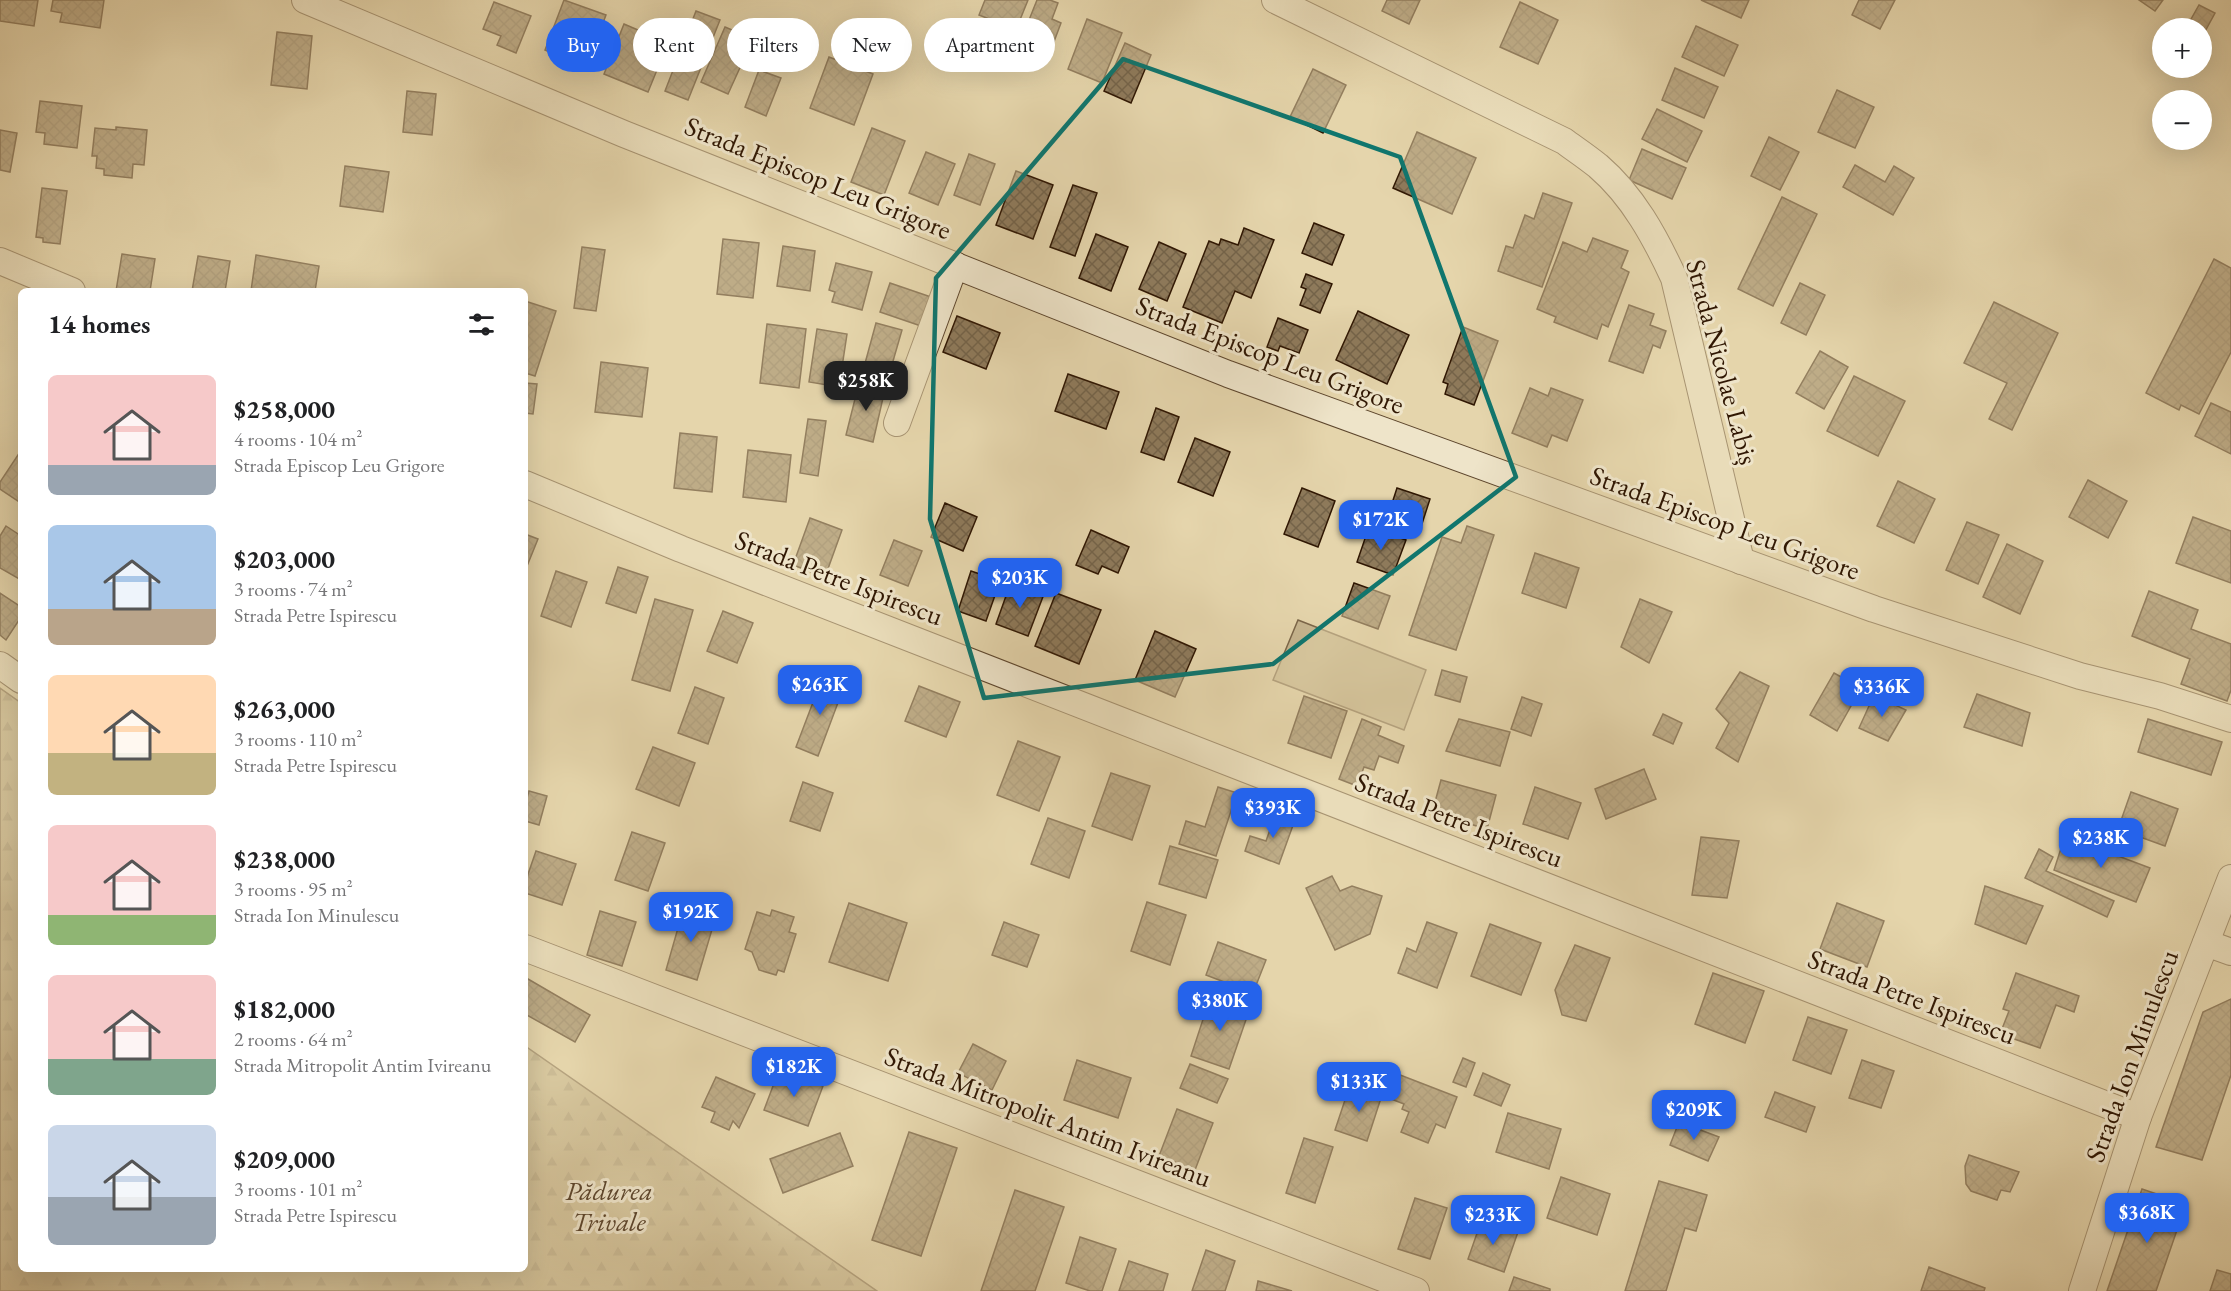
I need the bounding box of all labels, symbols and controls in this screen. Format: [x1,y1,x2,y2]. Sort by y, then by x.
chip: Buy [546,18,621,72]
chip: Rent [633,18,715,72]
chip: Filters [727,18,819,72]
chip: New [831,18,912,72]
chip: Apartment [924,18,1055,72]
map controls [2152,18,2212,150]
button: + [2152,18,2212,78]
button: − [2152,90,2212,150]
street label: Strada Episcop Leu Grigore [680,108,957,247]
street label: Strada Nicolae Labiș [1678,255,1767,468]
street label: Strada Episcop Leu Grigore [1131,287,1409,422]
text: 14 homes [48,307,150,341]
icon: filters [465,308,498,341]
pin: $258K [824,361,908,412]
text: $258K [838,367,894,393]
text: $258,000 [234,392,335,426]
icon: home [96,399,168,471]
text: 4 rooms · 104 m² [234,426,362,452]
text: Strada Episcop Leu Grigore [234,452,445,478]
street label: Strada Episcop Leu Grigore [1586,457,1865,588]
pin: $172K [1339,500,1423,551]
text: $172K [1353,506,1409,532]
street label: Strada Petre Ispirescu [730,522,948,633]
text: $203,000 [234,542,335,576]
icon: home [96,549,168,621]
pin: $203K [978,558,1062,609]
text: $203K [992,564,1048,590]
text: 3 rooms · 74 m² [234,576,353,602]
text: Strada Petre Ispirescu [234,602,397,628]
pin: $263K [778,665,862,716]
pin: $336K [1840,667,1924,718]
text: $263K [792,671,848,697]
text: $336K [1854,673,1910,699]
text: $263,000 [234,692,335,726]
icon: home [96,699,168,771]
text: 3 rooms · 110 m² [234,726,362,752]
text: Strada Petre Ispirescu [234,752,397,778]
street label: Strada Petre Ispirescu [1350,764,1568,875]
pin: $393K [1231,788,1315,839]
text: $393K [1245,794,1301,820]
pin: $238K [2059,818,2143,869]
text: $238K [2073,824,2129,850]
text: $238,000 [234,842,335,876]
icon: home [96,849,168,921]
text: 3 rooms · 95 m² [234,876,353,902]
pin: $192K [649,892,733,943]
text: $192K [663,898,719,924]
text: Strada Ion Minulescu [234,902,399,928]
street label: Strada Petre Ispirescu [1803,941,2021,1052]
street label: Strada Ion Minulescu [2077,945,2186,1167]
pin: $380K [1178,981,1262,1032]
text: $380K [1192,987,1248,1013]
text: $182,000 [234,992,335,1026]
icon: home [96,999,168,1071]
text: 2 rooms · 64 m² [234,1026,353,1052]
street label: Strada Mitropolit Antim Ivireanu [880,1038,1217,1195]
pin: $182K [752,1047,836,1098]
text: Strada Mitropolit Antim Ivireanu [234,1052,491,1078]
text: $182K [766,1053,822,1079]
pin: $133K [1317,1062,1401,1113]
text: $133K [1331,1068,1387,1094]
pin: $209K [1652,1090,1736,1141]
text: $209K [1666,1096,1722,1122]
text: $209,000 [234,1142,335,1176]
icon: home [96,1149,168,1221]
park label: Pădurea Trivale [565,1173,653,1239]
text: 3 rooms · 101 m² [234,1176,362,1202]
pin: $368K [2105,1193,2189,1244]
pin: $233K [1451,1195,1535,1246]
text: $368K [2119,1199,2175,1225]
text: $233K [1465,1201,1521,1227]
text: Strada Petre Ispirescu [234,1202,397,1228]

